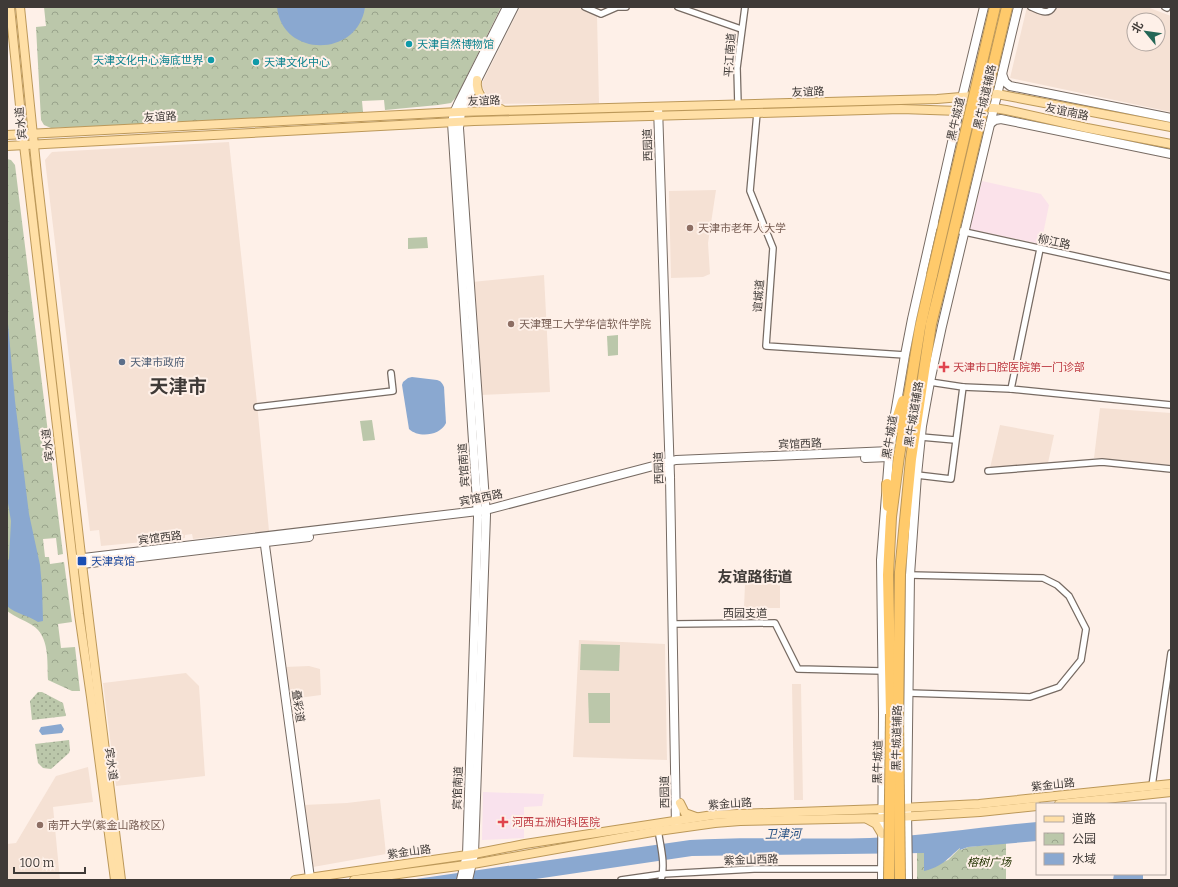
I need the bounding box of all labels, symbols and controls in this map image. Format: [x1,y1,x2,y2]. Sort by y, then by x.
north arrow [1126,12,1166,52]
text: 北 [1129,19,1146,35]
street label: 平江南道 [722,33,738,77]
place label: 天津自然博物馆 [417,38,494,51]
marker: 天津自然博物馆 [404,39,414,49]
place label: 天津文化中心海底世界 [93,54,204,67]
marker: 天津文化中心海底世界 [206,55,216,65]
place label: 天津文化中心 [264,56,330,69]
marker: 天津文化中心 [251,57,261,67]
street label: 黑牛城道辅路 [971,63,999,131]
street label: 友谊路 [791,85,825,99]
street label: 友谊路 [467,94,501,108]
street label: 黑牛城道 [945,96,967,142]
street label: 友谊南路 [1044,101,1090,123]
street label: 宾水道 [13,106,29,140]
street label: 友谊路 [143,110,177,124]
street label: 西园道 [641,128,655,162]
place label: 天津市老年人大学 [698,222,786,235]
marker: 天津市老年人大学 [685,223,695,233]
street label: 柳江路 [1037,232,1071,252]
street label: 谊城道 [751,279,767,313]
place label: 天津理工大学华信软件学院 [519,318,651,331]
marker: 天津理工大学华信软件学院 [506,319,516,329]
place label: 天津市政府 [130,356,185,369]
marker: 天津市政府 [117,357,127,367]
marker: 天津市口腔医院第一门诊部 [938,361,950,373]
place label: 天津市口腔医院第一门诊部 [953,361,1085,374]
district label: 天津市 [149,375,207,398]
street label: 黑牛城道辅路 [902,380,926,448]
street label: 黑牛城道 [880,414,900,460]
street label: 宾水道 [40,428,56,462]
street label: 宾馆西路 [778,437,822,451]
street label: 宾馆南道 [456,443,472,487]
street label: 西园道 [652,451,666,485]
street label: 宾馆西路 [458,487,504,509]
street label: 宾馆西路 [137,529,183,547]
marker: 天津宾馆 [76,555,88,567]
place label: 天津宾馆 [91,555,135,568]
district label: 友谊路街道 [717,568,793,586]
street label: 西园支道 [723,607,767,620]
street label: 叠彩道 [289,689,307,723]
street label: 黑牛城道辅路 [890,705,904,771]
street label: 黑牛城道 [871,740,885,784]
street label: 宾水道 [102,747,120,781]
street label: 宾馆南道 [451,766,465,810]
street label: 西园道 [658,775,672,809]
street label: 紫金山路 [1030,776,1076,794]
street label: 紫金山路 [708,796,752,812]
legend [1036,803,1166,875]
text: 道路 [1072,812,1096,826]
marker: 河西五洲妇科医院 [497,816,509,828]
place label: 河西五洲妇科医院 [512,816,600,829]
place label: 南开大学(紫金山路校区) [48,819,165,832]
marker: 南开大学(紫金山路校区) [35,820,45,830]
water label: 卫津河 [765,827,803,841]
text: 公园 [1072,832,1096,846]
street label: 紫金山路 [386,843,432,861]
scale bar [14,849,85,875]
text: 水域 [1072,852,1096,866]
street label: 紫金山西路 [723,853,779,867]
text: 100 m [20,856,55,870]
park label: 榕树广场 [967,856,1012,869]

